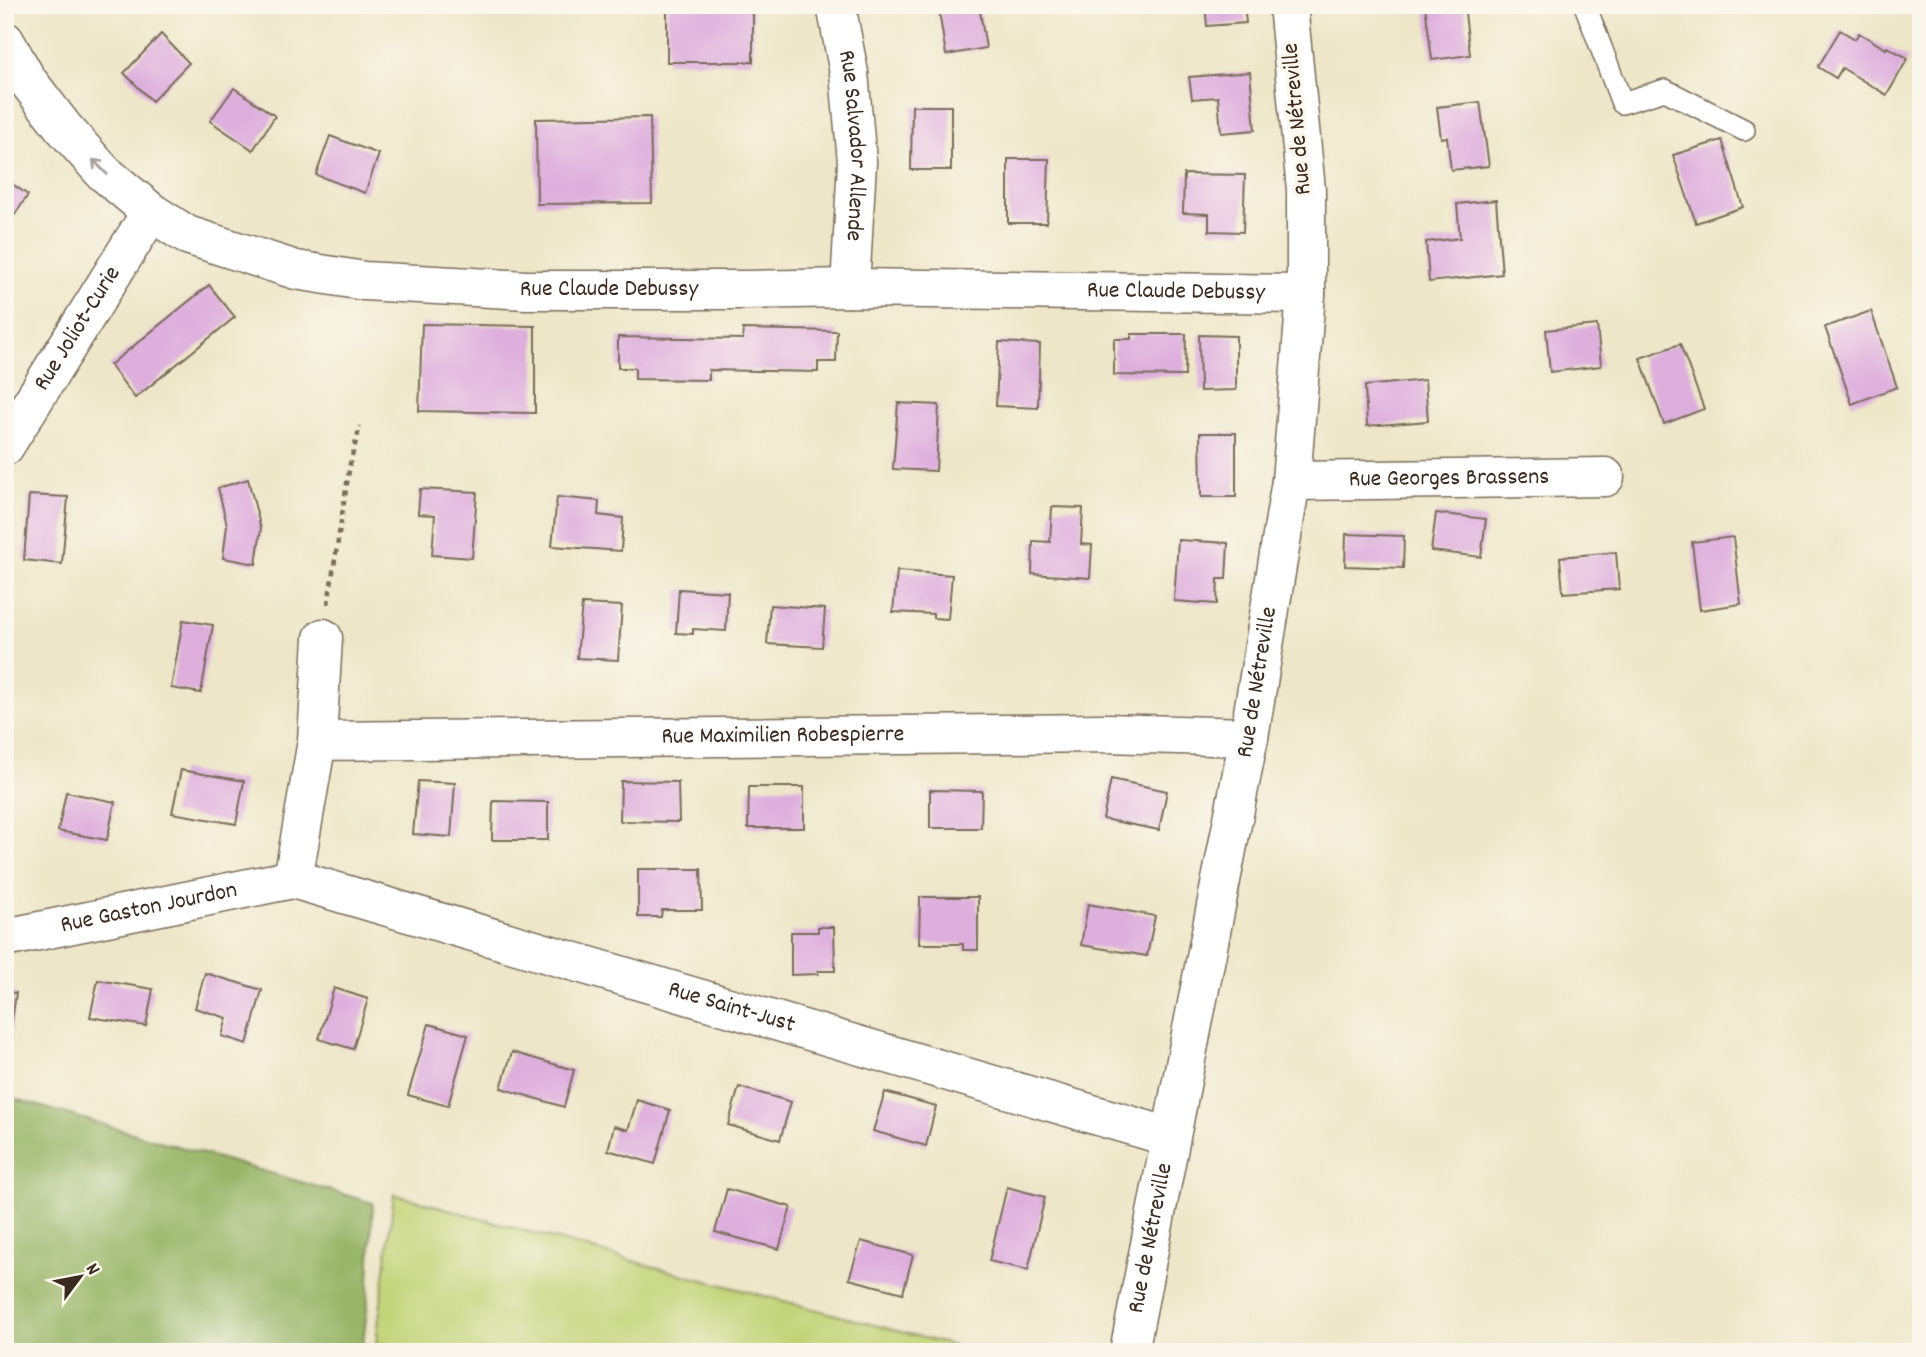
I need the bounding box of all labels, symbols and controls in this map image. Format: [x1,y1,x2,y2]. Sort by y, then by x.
street label: Rue de Nétreville [1274,42,1322,196]
street label: Rue Salvador Allende [828,47,874,242]
one-way arrow [91,159,108,176]
street label: Rue Joliot-Curie [26,260,130,398]
street label: Rue Claude Debussy [519,273,699,307]
street label: Rue Claude Debussy [1087,274,1267,310]
street label: Rue Georges Brassens [1348,461,1550,497]
street label: Rue de Nétreville [1228,604,1287,761]
street label: Rue Maximilien Robespierre [661,718,904,755]
street label: Rue Gaston Jourdon [58,874,240,943]
street label: Rue Saint-Just [664,973,799,1043]
street label: Rue de Nétreville [1120,1160,1182,1316]
north arrow [46,1242,116,1312]
text: N [78,1259,105,1281]

